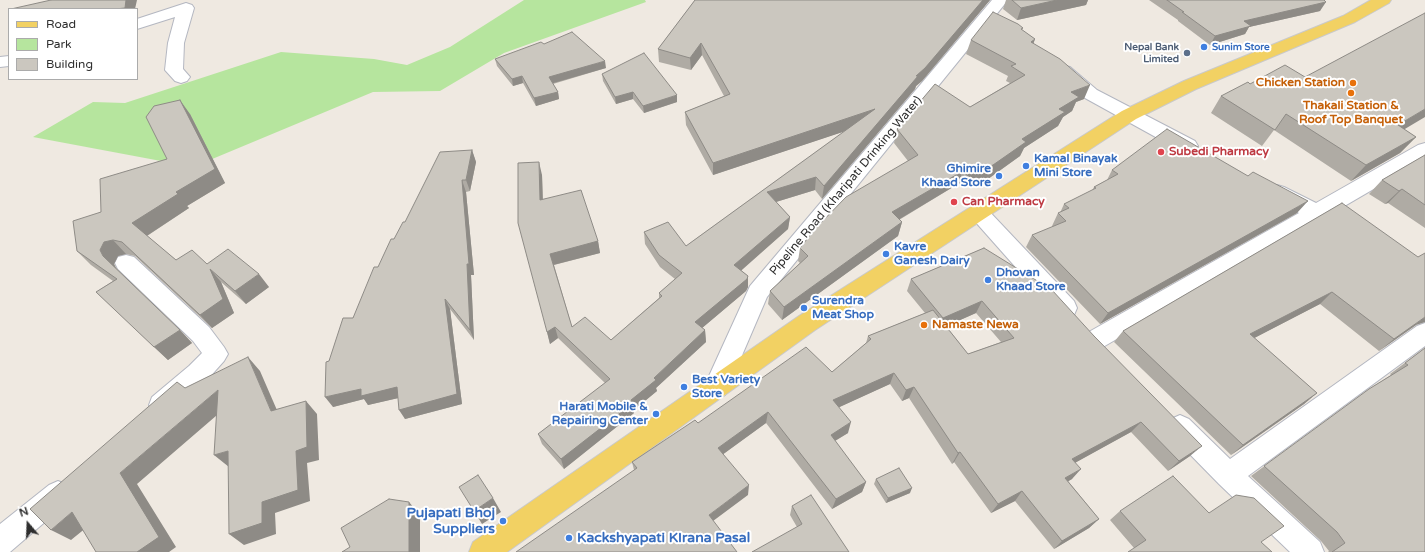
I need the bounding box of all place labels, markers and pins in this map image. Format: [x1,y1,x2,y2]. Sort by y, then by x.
place label: Nepal Bank Limited [1124,41,1179,64]
place label: Sunim Store [1212,41,1270,53]
marker: Sunim Store [1199,42,1209,52]
marker: Nepal Bank Limited [1182,48,1192,58]
place label: Chicken Station [1256,76,1345,90]
marker: Chicken Station [1348,78,1358,88]
marker: Thakali Station & Roof Top Banquet [1346,88,1356,98]
place label: Thakali Station & Roof Top Banquet [1299,99,1403,127]
place label: Subedi Pharmacy [1169,145,1269,159]
marker: Subedi Pharmacy [1156,147,1166,157]
place label: Kamal Binayak Mini Store [1034,152,1117,180]
marker: Kamal Binayak Mini Store [1021,161,1031,171]
place label: Ghimire Khaad Store [921,162,991,190]
marker: Ghimire Khaad Store [994,171,1004,181]
place label: Can Pharmacy [962,195,1045,209]
marker: Can Pharmacy [949,197,959,207]
place label: Kavre Ganesh Dairy [894,240,970,268]
marker: Kavre Ganesh Dairy [881,249,891,259]
place label: Dhovan Khaad Store [996,266,1066,294]
marker: Dhovan Khaad Store [983,275,993,285]
place label: Surendra Meat Shop [812,294,874,322]
marker: Surendra Meat Shop [799,303,809,313]
place label: Namaste Newa [932,318,1019,332]
marker: Namaste Newa [919,320,929,330]
place label: Best Variety Store [692,373,760,401]
marker: Best Variety Store [679,382,689,392]
place label: Harati Mobile & Repairing Center [552,400,648,428]
marker: Harati Mobile & Repairing Center [651,409,661,419]
place label: Pujapati Bhoj Suppliers [407,505,495,538]
marker: Pujapati Bhoj Suppliers [498,516,508,526]
place label: Kackshyapati KIrana Pasal [577,530,750,546]
marker: Kackshyapati KIrana Pasal [564,533,574,543]

